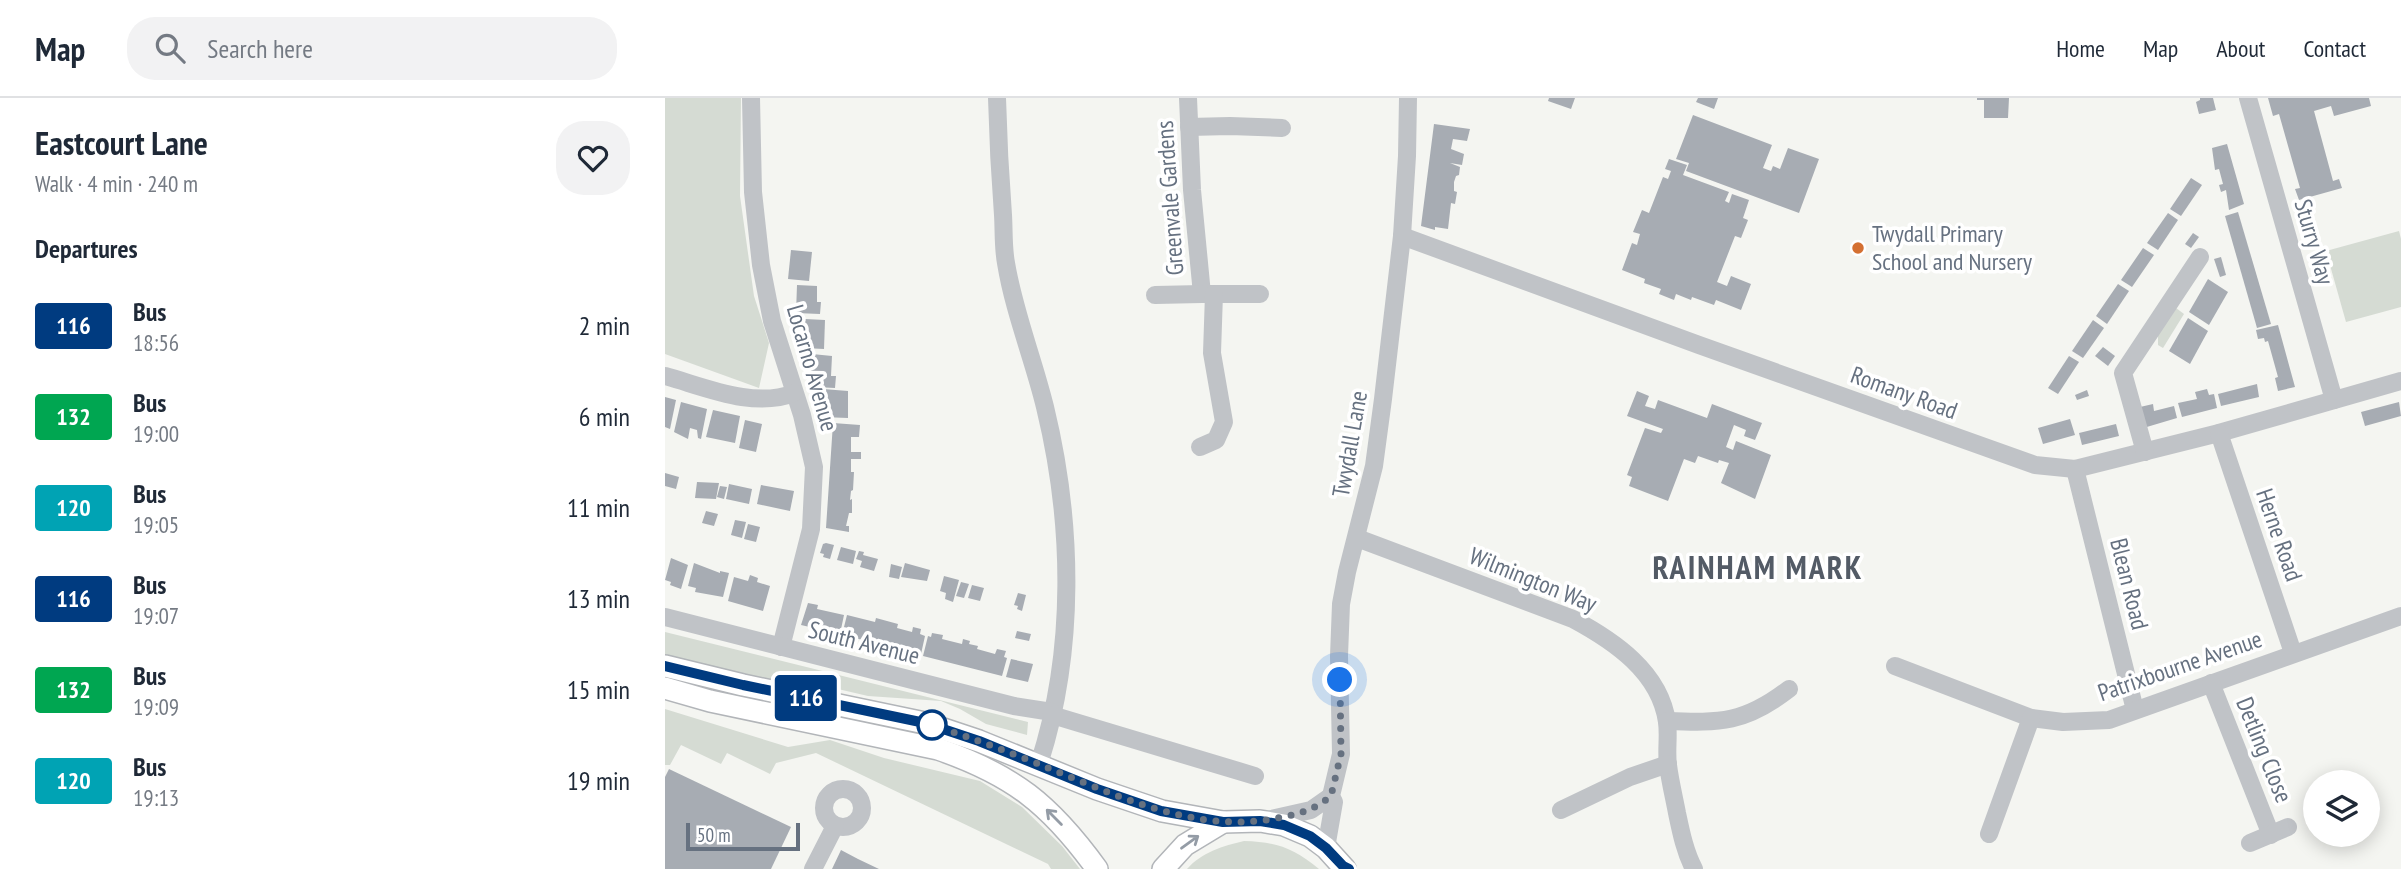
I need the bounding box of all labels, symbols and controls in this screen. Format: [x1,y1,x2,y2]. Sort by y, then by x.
search box [127,17,617,80]
text: Map [35,27,85,70]
icon: search [151,29,189,67]
text: Search here [207,32,313,65]
text: Home [2056,33,2105,64]
text: Map [2143,33,2178,64]
text: About [2216,33,2265,64]
text: Contact [2303,33,2366,64]
street label: Greenvale Gardens [1149,120,1190,276]
text: Eastcourt Lane [35,121,208,164]
button: heart [556,121,630,195]
text: Walk · 4 min · 240 m [35,169,198,198]
street label: Sturry Way [2288,196,2341,288]
place label: Twydall Primary School and Nursery [1872,218,2032,277]
text: Departures [35,232,138,265]
marker: Twydall Primary School and Nursery [1850,240,1866,256]
text: Bus [133,295,166,328]
street label: Locarno Avenue [780,301,845,435]
text: 2 min [579,309,630,342]
text: 116 [56,310,91,341]
text: 18:56 [133,328,179,357]
street label: Romany Road [1847,359,1962,426]
text: Bus [133,386,166,419]
street label: Twydall Lane [1325,388,1374,500]
text: 6 min [579,400,630,433]
text: 132 [56,401,91,432]
text: 19:00 [133,419,179,448]
text: Bus [133,477,166,510]
street label: Herne Road [2249,484,2310,585]
text: 11 min [567,491,630,524]
text: 120 [56,492,91,523]
text: 19:05 [133,510,179,539]
street label: Blean Road [2103,535,2156,633]
street label: Wilmington Way [1465,540,1601,619]
district label: RAINHAM MARK [1653,546,1863,588]
text: Bus [133,568,166,601]
text: 13 min [567,582,630,615]
text: 116 [56,583,91,614]
text: 19:07 [133,601,179,630]
street label: South Avenue [805,614,923,671]
street label: Patrixbourne Avenue [2094,623,2266,708]
text: Bus [133,659,166,692]
your location [1322,662,1357,697]
text: 15 min [567,673,630,706]
text: 132 [56,674,91,705]
line badge: 116 [766,675,846,721]
text: 116 [789,682,823,713]
text: 19:09 [133,692,179,721]
street label: Detling Close [2229,693,2300,807]
unlabelled marker [917,710,947,740]
text: Bus [133,750,166,783]
text: 19 min [567,764,630,797]
text: 120 [56,765,91,796]
map controls [2303,770,2380,847]
button: layers [2303,770,2380,847]
text: 19:13 [133,783,179,812]
one-way arrow [1045,808,1062,825]
scale bar [686,820,800,852]
text: 50 m [697,823,731,847]
one-way arrow [1181,835,1199,850]

